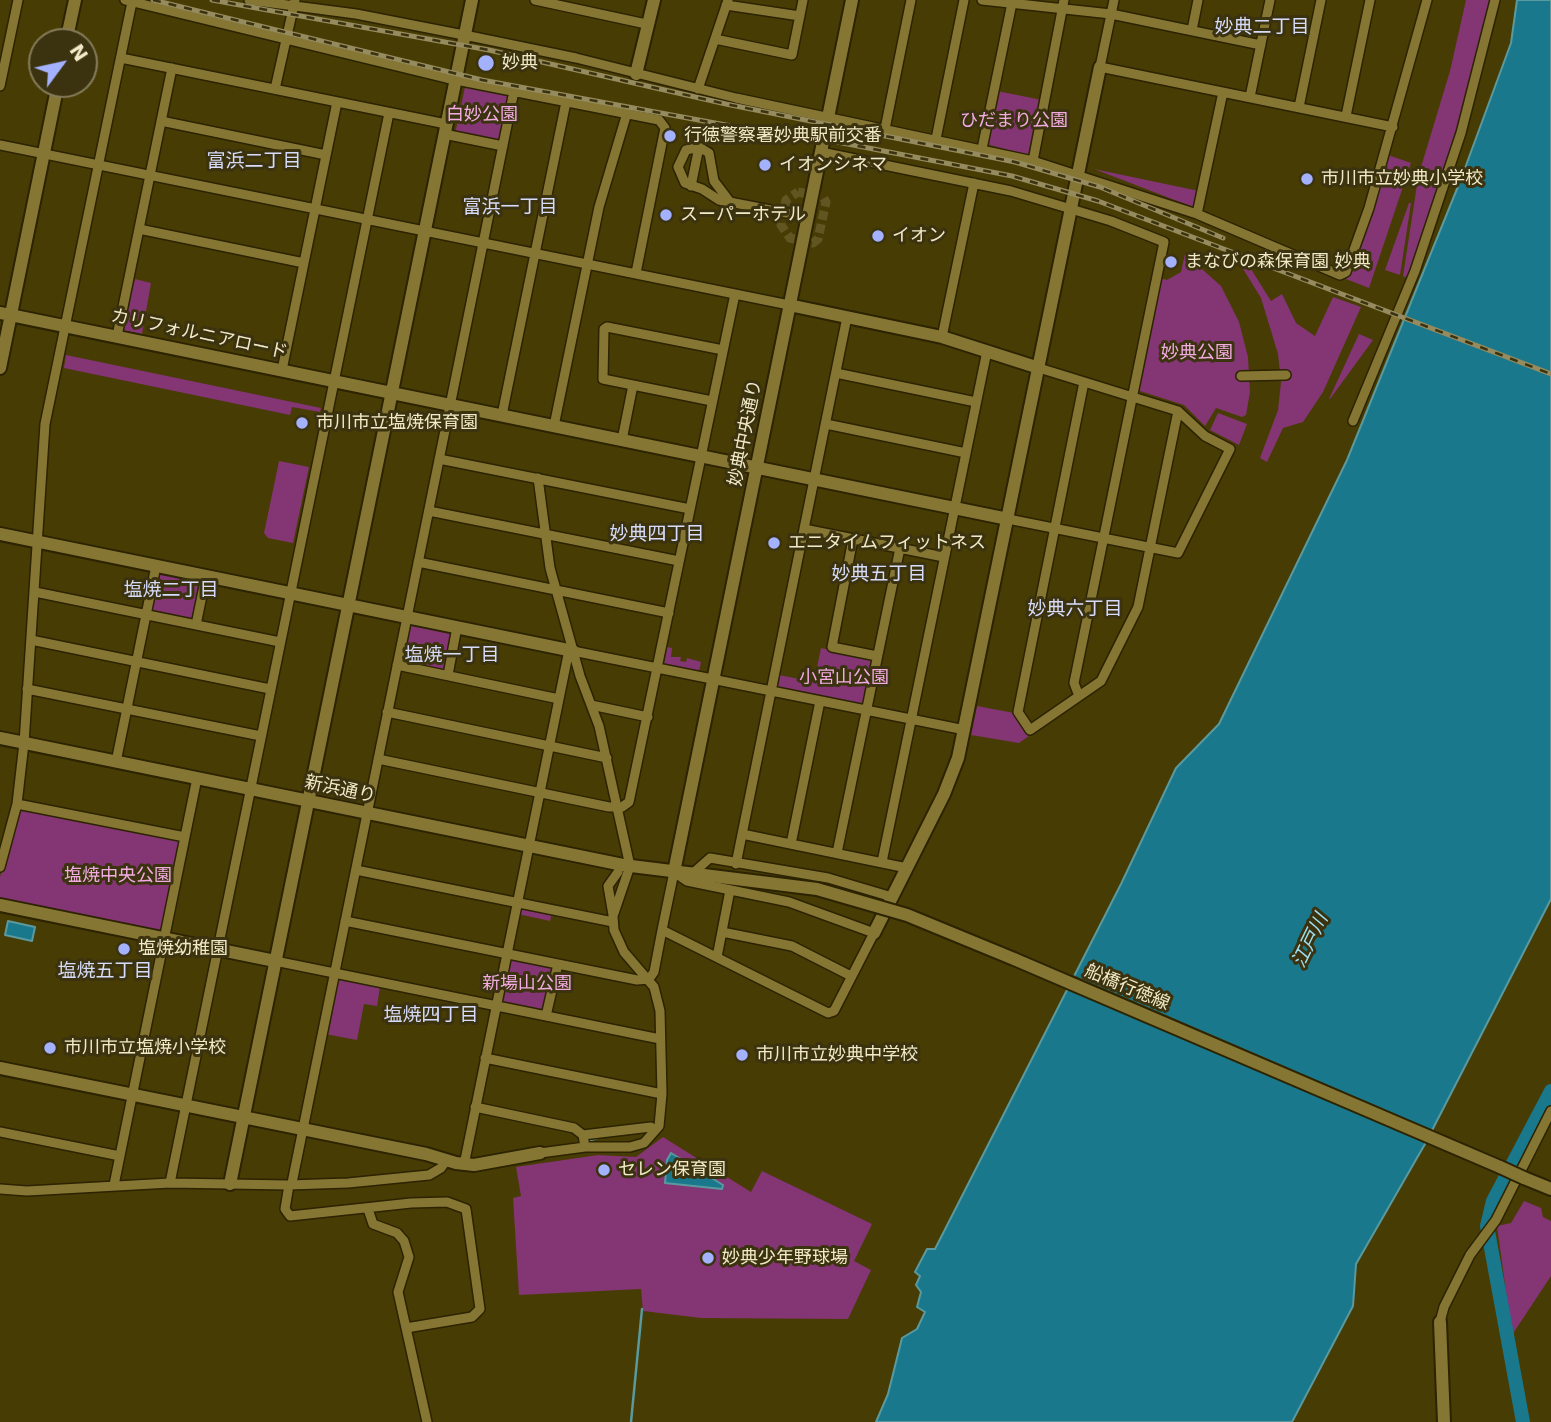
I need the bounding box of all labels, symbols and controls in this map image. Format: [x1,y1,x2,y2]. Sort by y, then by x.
district label: 妙典二丁目 [1215,17,1309,39]
north arrow [28,28,98,98]
text: N [65,40,92,65]
place label: 妙典 [502,52,538,74]
marker: 妙典 [476,53,496,73]
park label: 白妙公園 [446,104,518,126]
park label: ひだまり公園 [960,110,1068,132]
place label: 行徳警察署妙典駅前交番 [684,125,882,147]
marker: 行徳警察署妙典駅前交番 [662,128,678,144]
district label: 富浜二丁目 [207,151,301,173]
place label: イオンシネマ [779,154,887,176]
marker: イオンシネマ [757,157,773,173]
place label: 市川市立妙典小学校 [1321,168,1483,190]
marker: 市川市立妙典小学校 [1299,171,1315,187]
district label: 富浜一丁目 [463,197,557,219]
place label: スーパーホテル [680,204,806,226]
marker: スーパーホテル [658,207,674,223]
place label: イオン [892,225,946,247]
marker: イオン [870,228,886,244]
place label: まなびの森保育園 妙典 [1185,251,1371,273]
marker: まなびの森保育園 妙典 [1163,254,1179,270]
street label: カリフォルニアロード [109,306,289,364]
park label: 妙典公園 [1161,342,1233,364]
street label: 妙典中央通り [725,378,767,488]
place label: 市川市立塩焼保育園 [316,412,478,434]
marker: 市川市立塩焼保育園 [294,415,310,431]
district label: 妙典四丁目 [610,524,704,546]
place label: エニタイムフィットネス [788,532,986,554]
marker: エニタイムフィットネス [766,535,782,551]
district label: 妙典五丁目 [832,564,926,586]
district label: 塩焼二丁目 [124,580,218,602]
district label: 妙典六丁目 [1028,599,1122,621]
district label: 塩焼一丁目 [405,645,499,667]
park label: 小宮山公園 [799,667,889,689]
street label: 新浜通り [303,772,377,808]
park label: 塩焼中央公園 [64,865,172,887]
water label: 江戸川 [1288,910,1334,972]
place label: 塩焼幼稚園 [138,938,228,960]
marker: 塩焼幼稚園 [116,941,132,957]
street label: 船橋行徳線 [1081,960,1173,1016]
district label: 塩焼五丁目 [58,961,152,983]
park label: 新場山公園 [482,973,572,995]
district label: 塩焼四丁目 [384,1005,478,1027]
place label: 市川市立塩焼小学校 [64,1037,226,1059]
marker: 市川市立塩焼小学校 [42,1040,58,1056]
place label: 市川市立妙典中学校 [756,1044,918,1066]
marker: 市川市立妙典中学校 [734,1047,750,1063]
place label: セレン保育園 [618,1159,726,1181]
marker: セレン保育園 [596,1162,612,1178]
place label: 妙典少年野球場 [722,1247,848,1269]
marker: 妙典少年野球場 [700,1250,716,1266]

